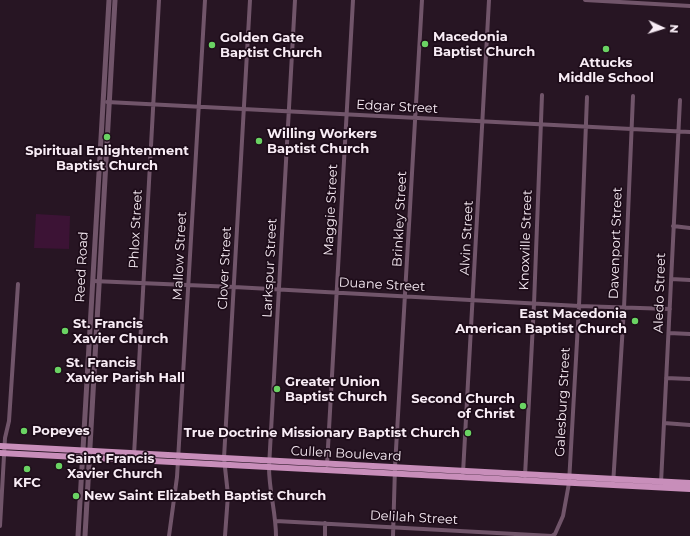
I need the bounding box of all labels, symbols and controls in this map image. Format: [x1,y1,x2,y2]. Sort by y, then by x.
north arrow [642,8,682,48]
text: N [667,24,681,34]
place label: Macedonia Baptist Church [433,29,535,60]
place label: Golden Gate Baptist Church [220,30,322,61]
marker: Macedonia Baptist Church [420,39,430,49]
marker: Golden Gate Baptist Church [207,40,217,50]
marker: Attucks Middle School [601,44,611,54]
place label: Attucks Middle School [558,55,654,86]
street label: Edgar Street [356,97,438,117]
place label: Willing Workers Baptist Church [267,126,377,157]
marker: Spiritual Enlightenment Baptist Church [102,132,112,142]
marker: Willing Workers Baptist Church [254,136,264,146]
place label: Spiritual Enlightenment Baptist Church [25,143,189,174]
street label: Maggie Street [321,164,341,256]
street label: Brinkley Street [390,171,410,267]
street label: Davenport Street [606,187,626,299]
street label: Phlox Street [126,189,146,269]
street label: Knoxville Street [516,189,536,291]
street label: Alvin Street [457,200,477,276]
street label: Mallow Street [170,211,190,301]
street label: Larkspur Street [260,218,280,318]
street label: Clover Street [215,226,235,310]
street label: Reed Road [72,231,92,303]
street label: Aledo Street [651,253,669,333]
street label: Duane Street [338,275,426,295]
place label: East Macedonia American Baptist Church [455,306,627,337]
place label: St. Francis Xavier Church [73,316,169,347]
marker: East Macedonia American Baptist Church [630,316,640,326]
marker: St. Francis Xavier Church [60,326,70,336]
street label: Galesburg Street [552,347,574,457]
place label: St. Francis Xavier Parish Hall [66,355,185,386]
marker: St. Francis Xavier Parish Hall [53,365,63,375]
place label: Greater Union Baptist Church [285,374,387,405]
marker: Greater Union Baptist Church [272,384,282,394]
place label: Second Church of Christ [411,391,515,422]
marker: Second Church of Christ [518,401,528,411]
place label: Popeyes [32,423,90,439]
place label: True Doctrine Missionary Baptist Church [184,425,460,441]
marker: Popeyes [19,426,29,436]
marker: True Doctrine Missionary Baptist Church [463,428,473,438]
street label: Cullen Boulevard [290,443,402,465]
place label: Saint Francis Xavier Church [67,451,163,482]
marker: Saint Francis Xavier Church [54,461,64,471]
marker: KFC [22,464,32,474]
place label: KFC [13,475,41,491]
place label: New Saint Elizabeth Baptist Church [84,488,326,504]
marker: New Saint Elizabeth Baptist Church [71,491,81,501]
street label: Delilah Street [370,508,458,528]

